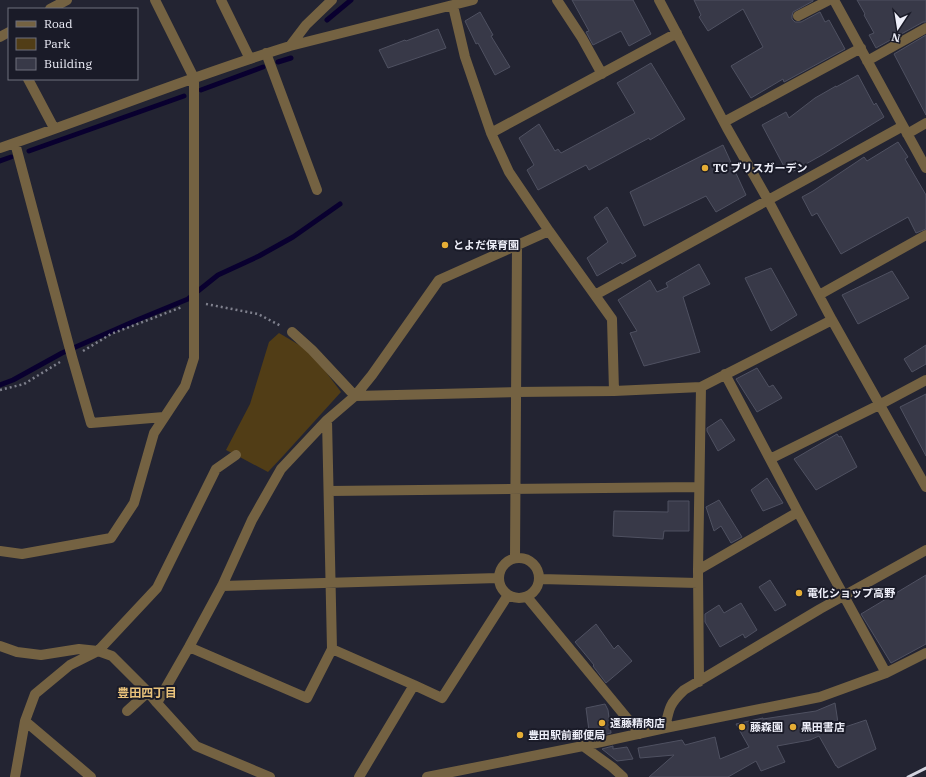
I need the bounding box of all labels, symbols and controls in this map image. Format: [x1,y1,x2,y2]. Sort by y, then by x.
legend [8,8,138,80]
north arrow [878,8,918,48]
text: Road [44,16,73,31]
text: N [890,30,902,46]
text: Park [44,36,70,51]
text: Building [44,56,92,71]
place label: TC ブリスガーデン [713,161,807,175]
marker: TC ブリスガーデン [700,163,710,173]
place label: とよだ保育園 [453,238,519,252]
marker: とよだ保育園 [440,240,450,250]
place label: 電化ショップ高野 [807,586,896,600]
marker: 電化ショップ高野 [794,588,804,598]
district label: 豊田四丁目 [117,685,177,700]
place label: 遠藤精肉店 [610,716,665,730]
marker: 遠藤精肉店 [597,718,607,728]
place label: 藤森園 [750,720,783,734]
place label: 黒田書店 [801,720,845,734]
marker: 藤森園 [737,722,747,732]
marker: 黒田書店 [788,722,798,732]
place label: 豊田駅前郵便局 [528,728,605,742]
marker: 豊田駅前郵便局 [515,730,525,740]

